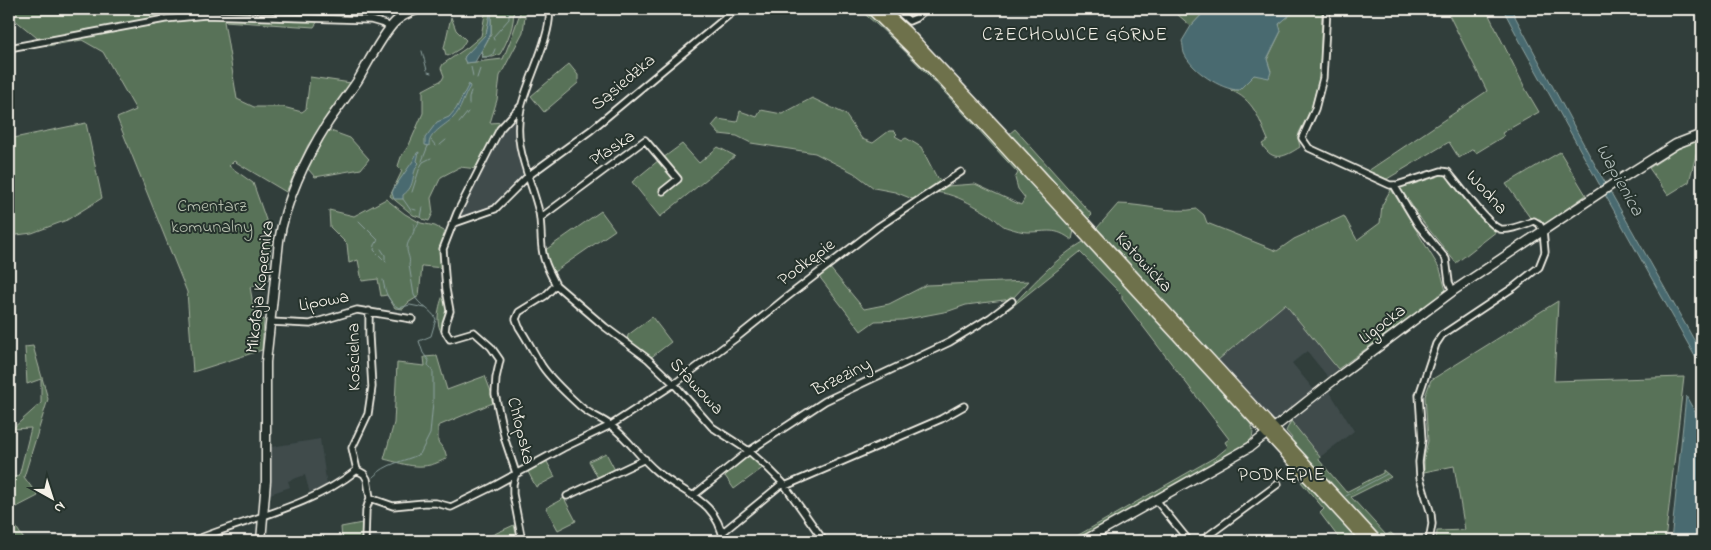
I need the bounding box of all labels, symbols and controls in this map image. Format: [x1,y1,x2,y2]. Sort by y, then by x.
district label: CZECHOWICE GÓRNE [982,22,1168,49]
street label: Sąsiedzka [586,48,662,118]
street label: Płaska [585,124,641,174]
water label: Wapienica [1588,139,1650,222]
street label: Wodna [1459,165,1513,221]
park label: Cmentarz komunalny [171,194,253,241]
street label: Mikołaja Kopernika [240,219,282,355]
street label: Katowicka [1108,227,1178,299]
street label: Podkępie [773,232,842,293]
street label: Lipowa [297,284,351,320]
street label: Ligocka [1354,299,1413,352]
street label: Kościelna [341,323,369,391]
street label: Brzeziny [807,352,876,404]
street label: Stawowa [663,353,729,421]
street label: Chłopska [499,395,541,467]
district label: PODKĘPIE [1238,462,1326,489]
north arrow [28,472,78,522]
text: N [49,496,70,518]

